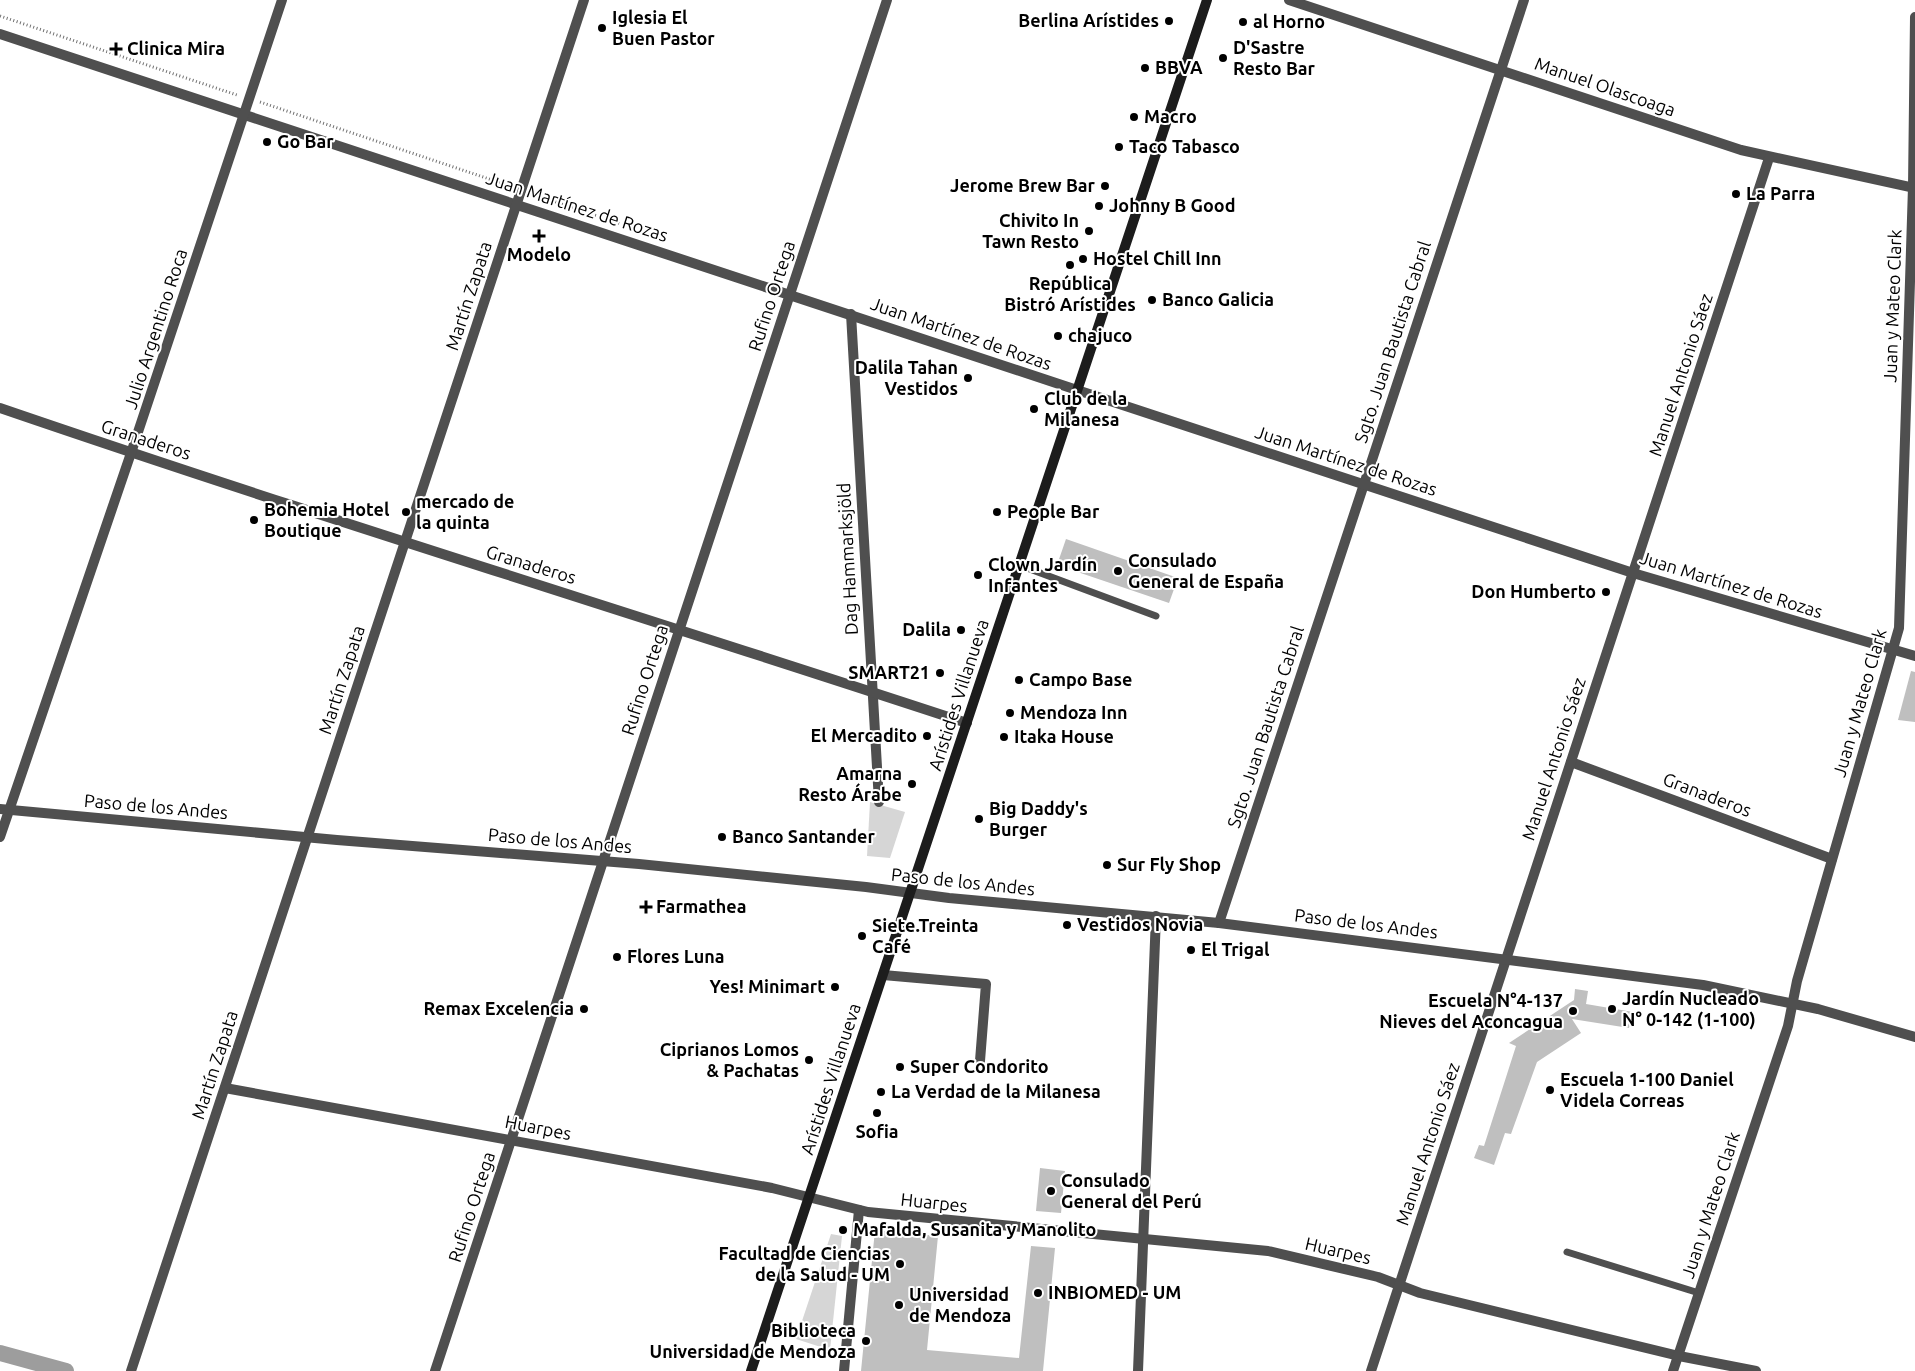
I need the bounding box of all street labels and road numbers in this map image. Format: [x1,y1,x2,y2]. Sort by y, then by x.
street label: Manuel Olascoaga [1532,53,1678,120]
street label: Juan Martínez de Rozas [484,167,671,245]
street label: Juan y Mateo Clark [1879,229,1905,383]
street label: Rufino Ortega [744,238,798,353]
street label: Sgto. Juan Bautista Cabral [1350,238,1434,445]
street label: Martín Zapata [441,239,495,353]
street label: Julio Argentino Roca [120,246,190,411]
street label: Manuel Antonio Sáez [1644,291,1716,459]
street label: Juan Martínez de Rozas [868,293,1055,373]
street label: Granaderos [99,415,194,463]
street label: Juan Martínez de Rozas [1253,421,1440,499]
street label: Dag Hammarksjöld [833,482,861,636]
street label: Granaderos [484,541,579,587]
street label: Juan Martínez de Rozas [1638,547,1825,621]
street label: Arístides Villanueva [924,616,992,773]
street label: Rufino Ortega [617,622,671,737]
street label: Martín Zapata [314,623,368,737]
street label: Sgto. Juan Bautista Cabral [1223,623,1307,830]
street label: Juan y Mateo Clark [1828,626,1890,779]
street label: Manuel Antonio Sáez [1517,675,1589,843]
street label: Granaderos [1660,768,1755,820]
street label: Paso de los Andes [83,790,229,822]
street label: Paso de los Andes [487,824,633,856]
street label: Paso de los Andes [890,864,1036,899]
street label: Paso de los Andes [1293,904,1439,942]
street label: Arístides Villanueva [796,1000,864,1157]
street label: Martín Zapata [187,1008,241,1122]
street label: Manuel Antonio Sáez [1391,1060,1463,1228]
street label: Huarpes [503,1111,573,1143]
street label: Juan y Mateo Clark [1677,1129,1743,1281]
street label: Rufino Ortega [444,1149,498,1264]
street label: Huarpes [900,1189,969,1215]
street label: Huarpes [1303,1233,1373,1267]

